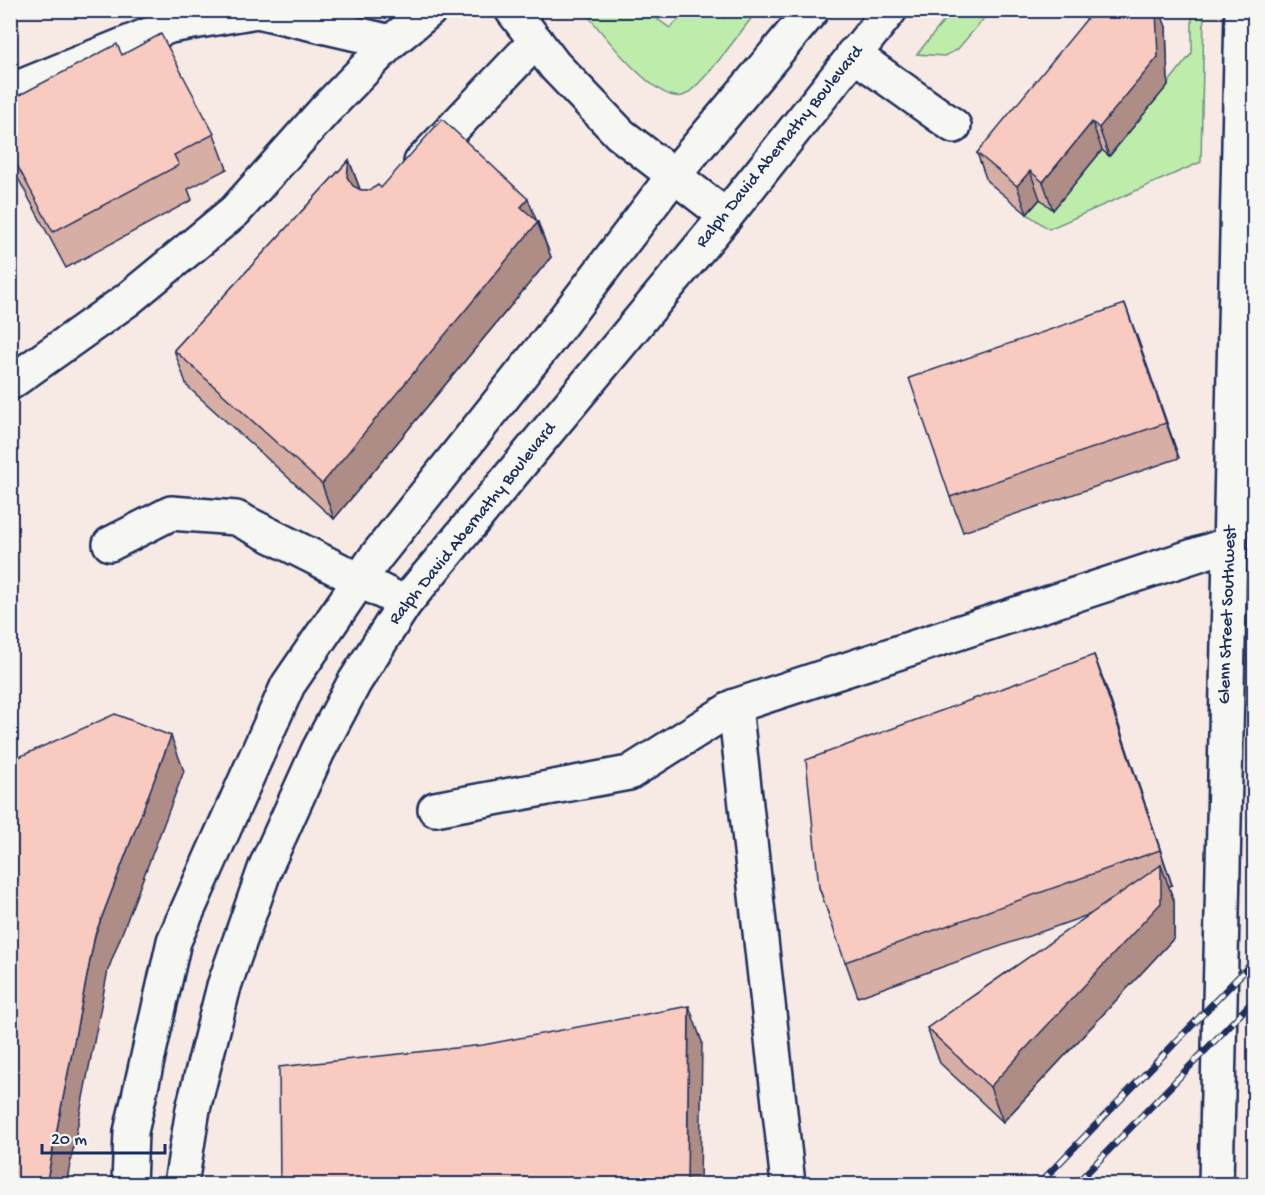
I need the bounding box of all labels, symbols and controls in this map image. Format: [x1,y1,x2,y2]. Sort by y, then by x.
street label: Ralph David Abernathy Boulevard [692,41,869,252]
street label: Ralph David Abernathy Boulevard [385,418,562,629]
street label: Glenn Street Southwest [1214,524,1242,705]
scale bar [42,1117,165,1155]
text: 20 m [51,1130,87,1151]

